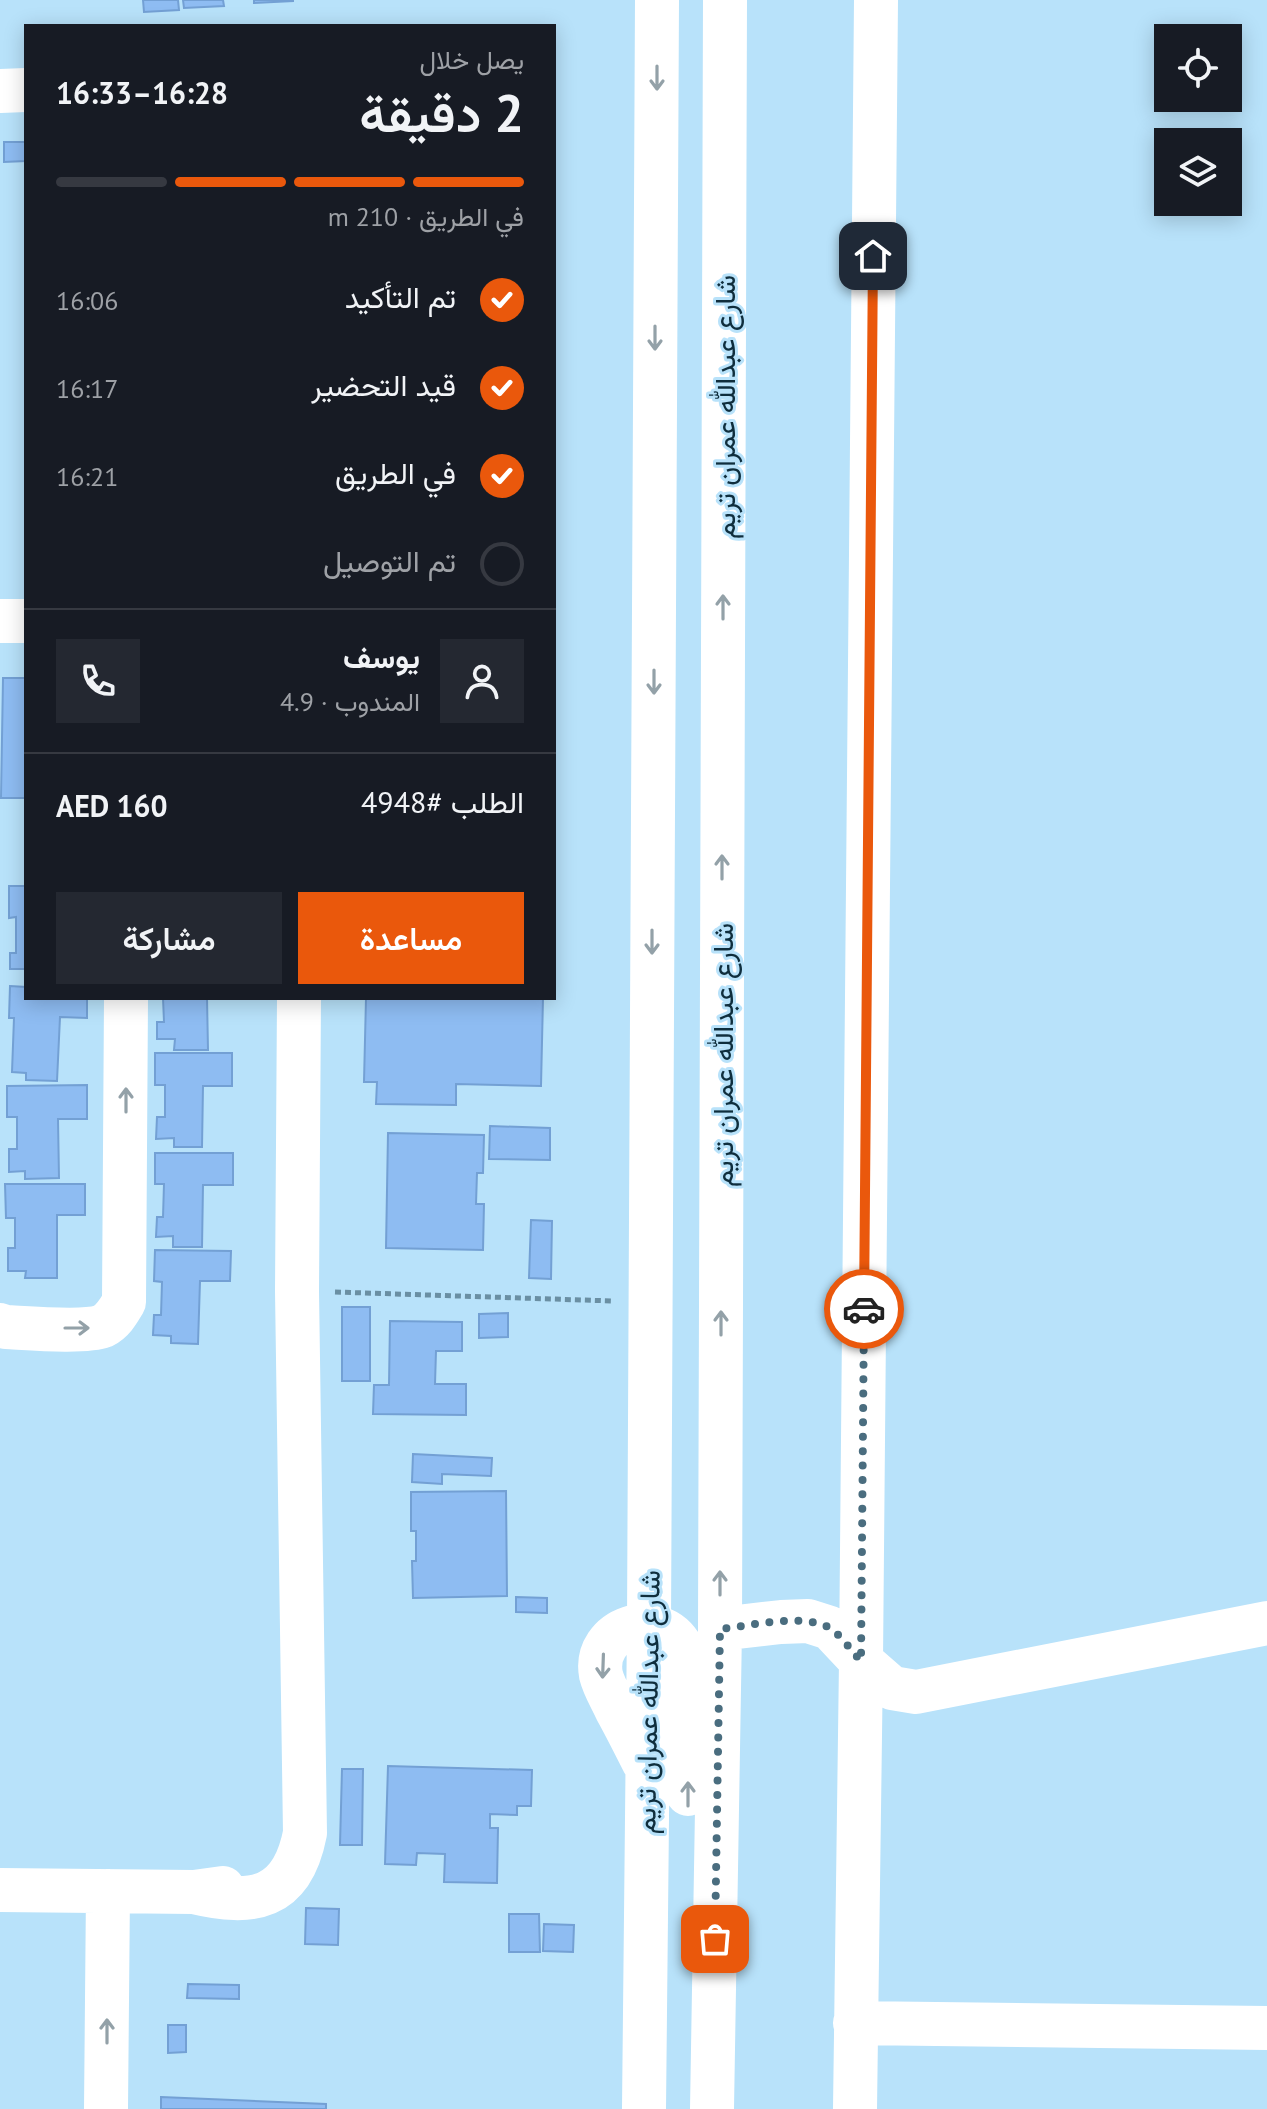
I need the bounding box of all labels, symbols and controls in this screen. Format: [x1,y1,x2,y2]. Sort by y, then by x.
map controls [1154,24,1242,216]
button: locate [1154,24,1242,112]
text: يصل خلال [419,43,524,76]
one-way arrow [649,64,665,91]
text: 16:28–16:33 [56,73,228,112]
text: 2 دقيقة [359,79,524,146]
button: layers [1154,128,1242,216]
text: في الطريق · 210 m [328,200,524,233]
pin [839,222,907,290]
icon: home [851,234,895,278]
street label: شارع عبدالله عمران تريم [706,275,744,539]
text: تم التأكيد [345,277,456,316]
icon: check [480,278,524,322]
text: 16:06 [56,284,118,317]
one-way arrow [648,324,663,351]
text: قيد التحضير [311,365,456,404]
icon: check [480,366,524,410]
text: 16:17 [56,372,118,405]
text: في الطريق [335,453,456,492]
icon: check [480,454,524,498]
text: 16:21 [56,460,118,493]
text: تم التوصيل [323,541,456,580]
one-way arrow [715,594,731,621]
text: يوسف [343,637,420,676]
button: phone [56,639,140,723]
button: person [440,639,524,723]
one-way arrow [646,668,661,695]
text: المندوب · 4.9 [280,685,420,718]
text: الطلب #4948 [361,782,524,821]
text: AED 160 [56,786,167,825]
one-way arrow [714,854,730,881]
button: مشاركة [56,892,282,984]
button: مساعدة [298,892,524,984]
street label: شارع عبدالله عمران تريم [704,923,742,1187]
one-way arrow [644,928,660,955]
one-way arrow [118,1087,134,1114]
courier [824,1269,904,1349]
icon: car [842,1287,886,1331]
one-way arrow [713,1310,729,1337]
one-way arrow [63,1320,90,1336]
street label: شارع عبدالله عمران تريم [626,1570,669,1834]
one-way arrow [712,1570,728,1597]
one-way arrow [596,1652,611,1678]
one-way arrow [680,1781,696,1808]
pin [681,1905,749,1973]
icon: bag [693,1917,737,1961]
one-way arrow [99,2018,115,2045]

